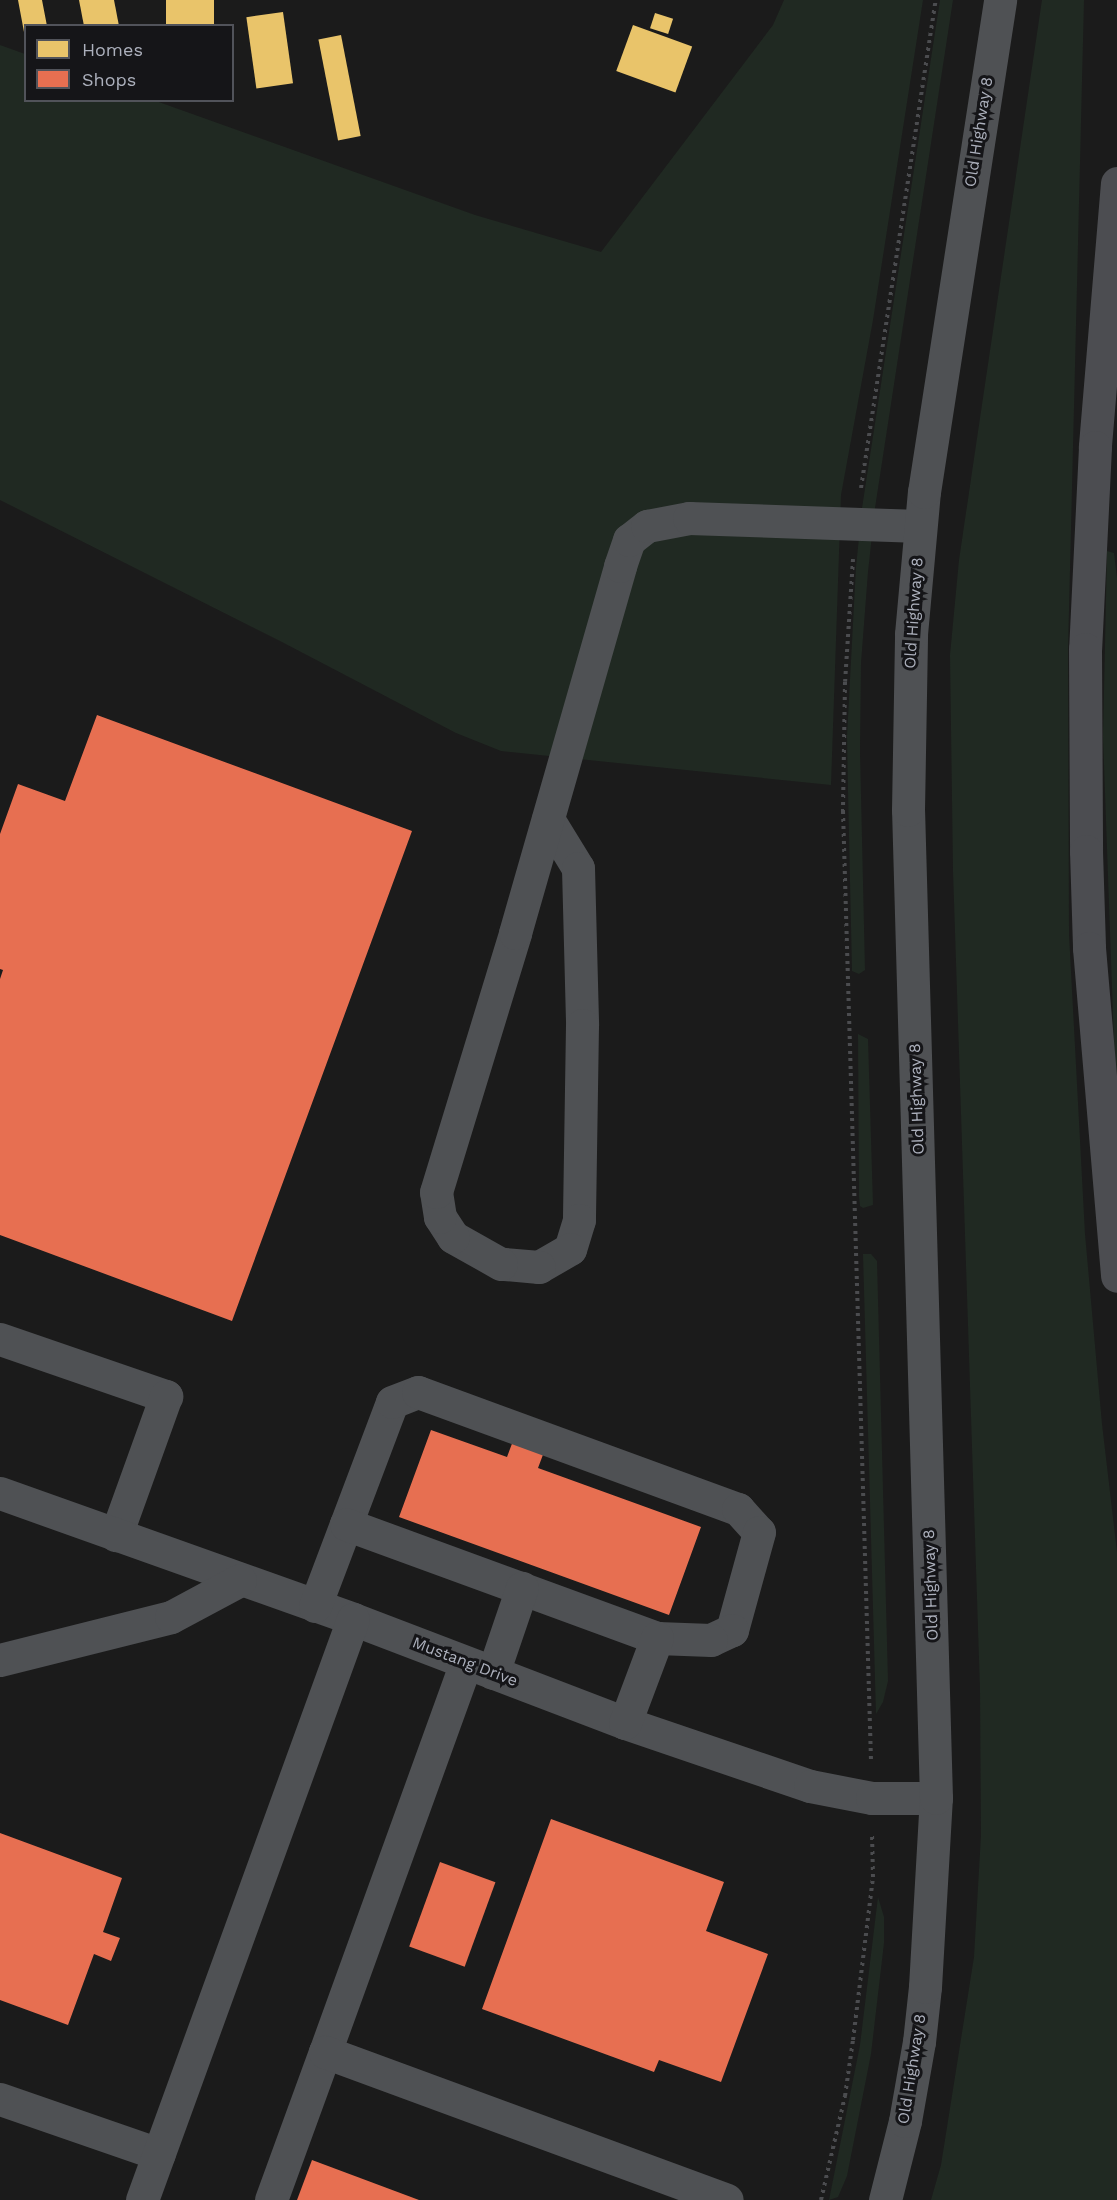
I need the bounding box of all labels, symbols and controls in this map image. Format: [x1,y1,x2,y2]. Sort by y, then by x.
legend [24,24,234,102]
text: Homes [82,39,143,60]
text: Shops [82,69,136,90]
street label: Old Highway 8 [961,75,997,189]
street label: Old Highway 8 [901,556,927,670]
street label: Old Highway 8 [905,1043,929,1155]
street label: Old Highway 8 [919,1529,943,1641]
street label: Mustang Drive [410,1633,520,1691]
street label: Old Highway 8 [894,2012,930,2126]

